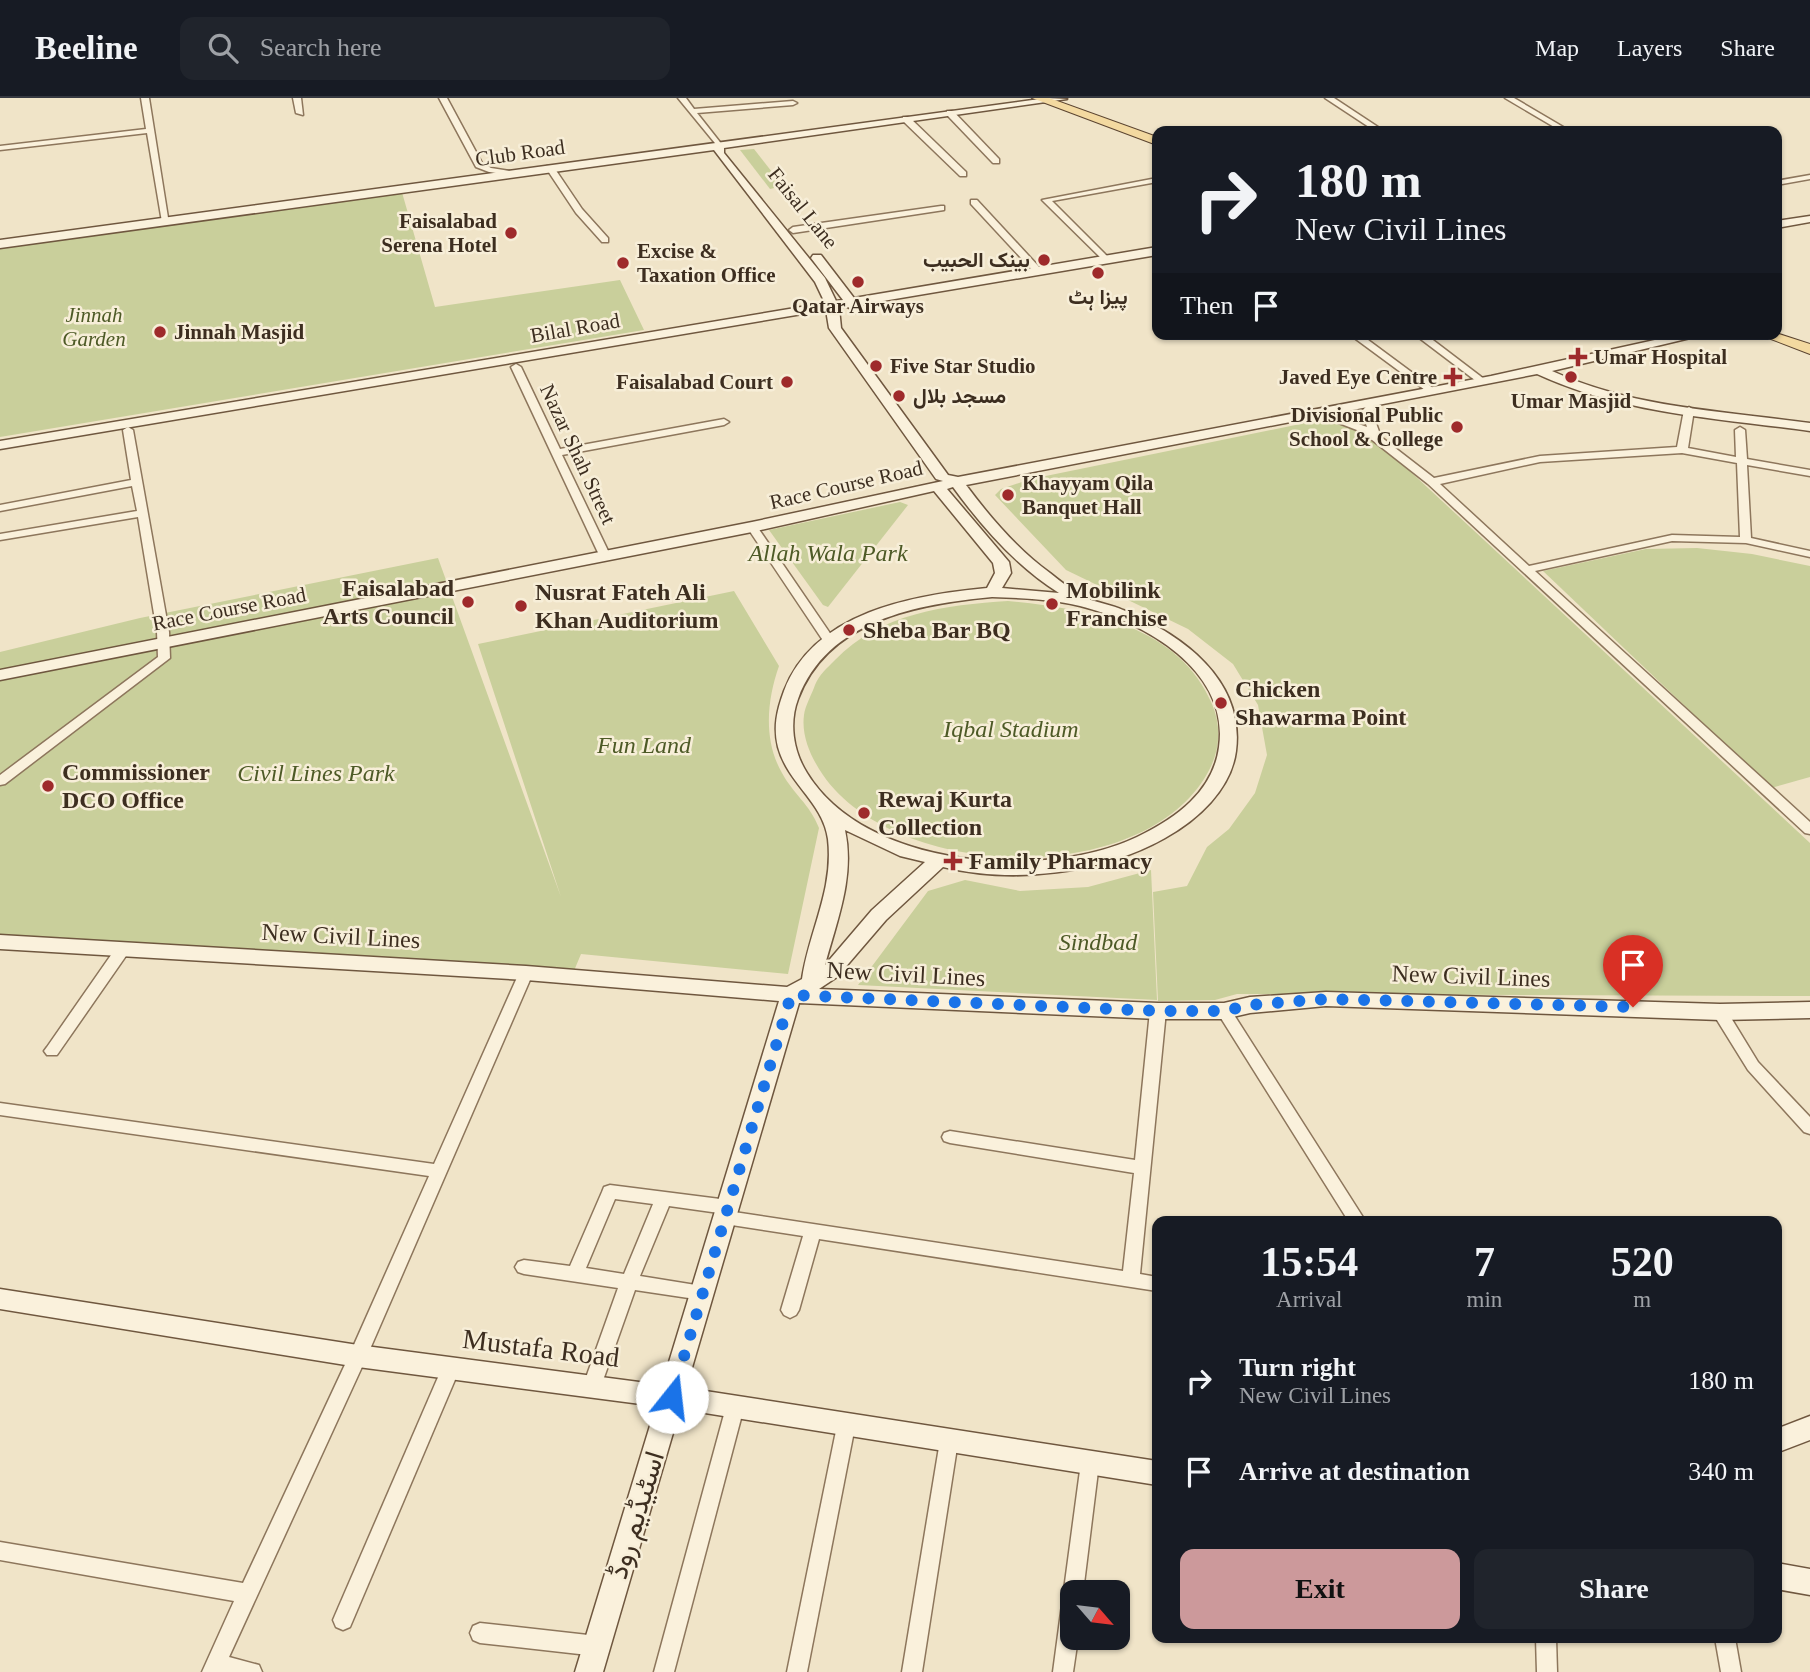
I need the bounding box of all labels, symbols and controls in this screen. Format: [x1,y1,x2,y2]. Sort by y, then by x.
search box [180,17,670,80]
icon: search [204,29,242,67]
text: Beeline [35,30,138,66]
text: Search here [260,33,382,62]
text: Map [1535,35,1579,61]
text: Layers [1617,35,1682,61]
text: Share [1720,35,1775,61]
street label: Club Road [474,135,567,171]
text: 180 m [1295,153,1422,208]
icon: right [1180,154,1271,245]
street label: Faisal Lane [763,163,843,253]
place label: Faisalabad Serena Hotel [381,209,497,257]
text: New Civil Lines [1295,211,1507,247]
marker: Faisalabad Serena Hotel [503,225,519,241]
place label: Excise & Taxation Office [637,239,776,287]
place label: بينک الحبيب [923,248,1030,272]
marker: بينک الحبيب [1036,252,1052,268]
marker: Excise & Taxation Office [615,255,631,271]
marker: پیزا ہٹ [1090,265,1106,281]
marker: Qatar Airways [850,274,866,290]
place label: پیزا ہٹ [1068,285,1128,311]
icon: arrive [1247,287,1285,325]
text: Then [1180,291,1233,320]
place label: Qatar Airways [792,294,924,318]
park label: Jinnah Garden [62,303,126,351]
street label: Bilal Road [528,308,622,348]
place label: Jinnah Masjid [174,320,304,344]
marker: Jinnah Masjid [152,324,168,340]
place label: Umar Hospital [1594,345,1727,369]
marker: Umar Hospital [1568,347,1588,367]
place label: Five Star Studio [890,354,1035,378]
marker: Five Star Studio [868,358,884,374]
place label: Javed Eye Centre [1279,365,1437,389]
marker: Javed Eye Centre [1443,367,1463,387]
marker: Umar Masjid [1563,369,1579,385]
place label: Faisalabad Court [616,370,773,394]
marker: Faisalabad Court [779,374,795,390]
street label: Nazar Shah Street [535,380,621,528]
place label: مسجد بلال [913,384,1006,409]
marker: مسجد بلال [891,388,907,404]
place label: Umar Masjid [1511,389,1631,413]
place label: Divisional Public School & College [1289,403,1443,451]
marker: Divisional Public School & College [1449,419,1465,435]
street label: Race Course Road [767,456,925,514]
place label: Khayyam Qila Banquet Hall [1022,471,1154,519]
marker: Khayyam Qila Banquet Hall [1000,487,1016,503]
park label: Allah Wala Park [746,540,908,566]
place label: Faisalabad Arts Council [323,575,455,629]
place label: Mobilink Franchise [1066,577,1168,631]
place label: Nusrat Fateh Ali Khan Auditorium [535,579,718,633]
street label: Race Course Road [150,582,308,636]
marker: Faisalabad Arts Council [460,594,476,610]
marker: Mobilink Franchise [1044,596,1060,612]
marker: Nusrat Fateh Ali Khan Auditorium [513,598,529,614]
place label: Sheba Bar BQ [863,617,1011,643]
marker: Sheba Bar BQ [841,622,857,638]
place label: Chicken Shawarma Point [1235,676,1406,730]
marker: Chicken Shawarma Point [1213,695,1229,711]
park label: Iqbal Stadium [942,716,1079,742]
park label: Fun Land [596,732,692,758]
place label: Commissioner DCO Office [62,759,210,813]
park label: Civil Lines Park [237,760,395,786]
marker: Commissioner DCO Office [40,778,56,794]
place label: Rewaj Kurta Collection [878,786,1012,840]
marker: Rewaj Kurta Collection [856,805,872,821]
place label: Family Pharmacy [969,848,1152,874]
marker: Family Pharmacy [943,851,963,871]
street label: New Civil Lines [261,919,421,953]
park label: Sindbad [1059,929,1138,955]
pin [1603,935,1663,1007]
icon: arrive [1614,946,1652,984]
street label: New Civil Lines [826,957,986,991]
street label: New Civil Lines [1391,960,1551,992]
text: 15:54 [1260,1239,1358,1285]
text: 7 [1474,1239,1495,1285]
text: 520 [1611,1239,1674,1285]
text: Arrival [1276,1287,1343,1312]
text: min [1467,1287,1502,1312]
text: m [1633,1287,1651,1312]
street label: Mustafa Road [461,1323,621,1373]
text: Turn right [1239,1353,1356,1382]
position arrow [635,1360,709,1434]
icon: right [1180,1362,1218,1400]
text: 180 m [1688,1366,1754,1395]
text: New Civil Lines [1239,1383,1391,1408]
street label: اسٹیڈیم روڈ [602,1448,673,1583]
icon: arrive [1180,1453,1218,1491]
text: Arrive at destination [1239,1457,1470,1486]
text: 340 m [1688,1457,1754,1486]
button: Exit [1180,1549,1460,1629]
button: Share [1474,1549,1754,1629]
north arrow [1060,1580,1130,1650]
map controls [1060,1580,1130,1650]

